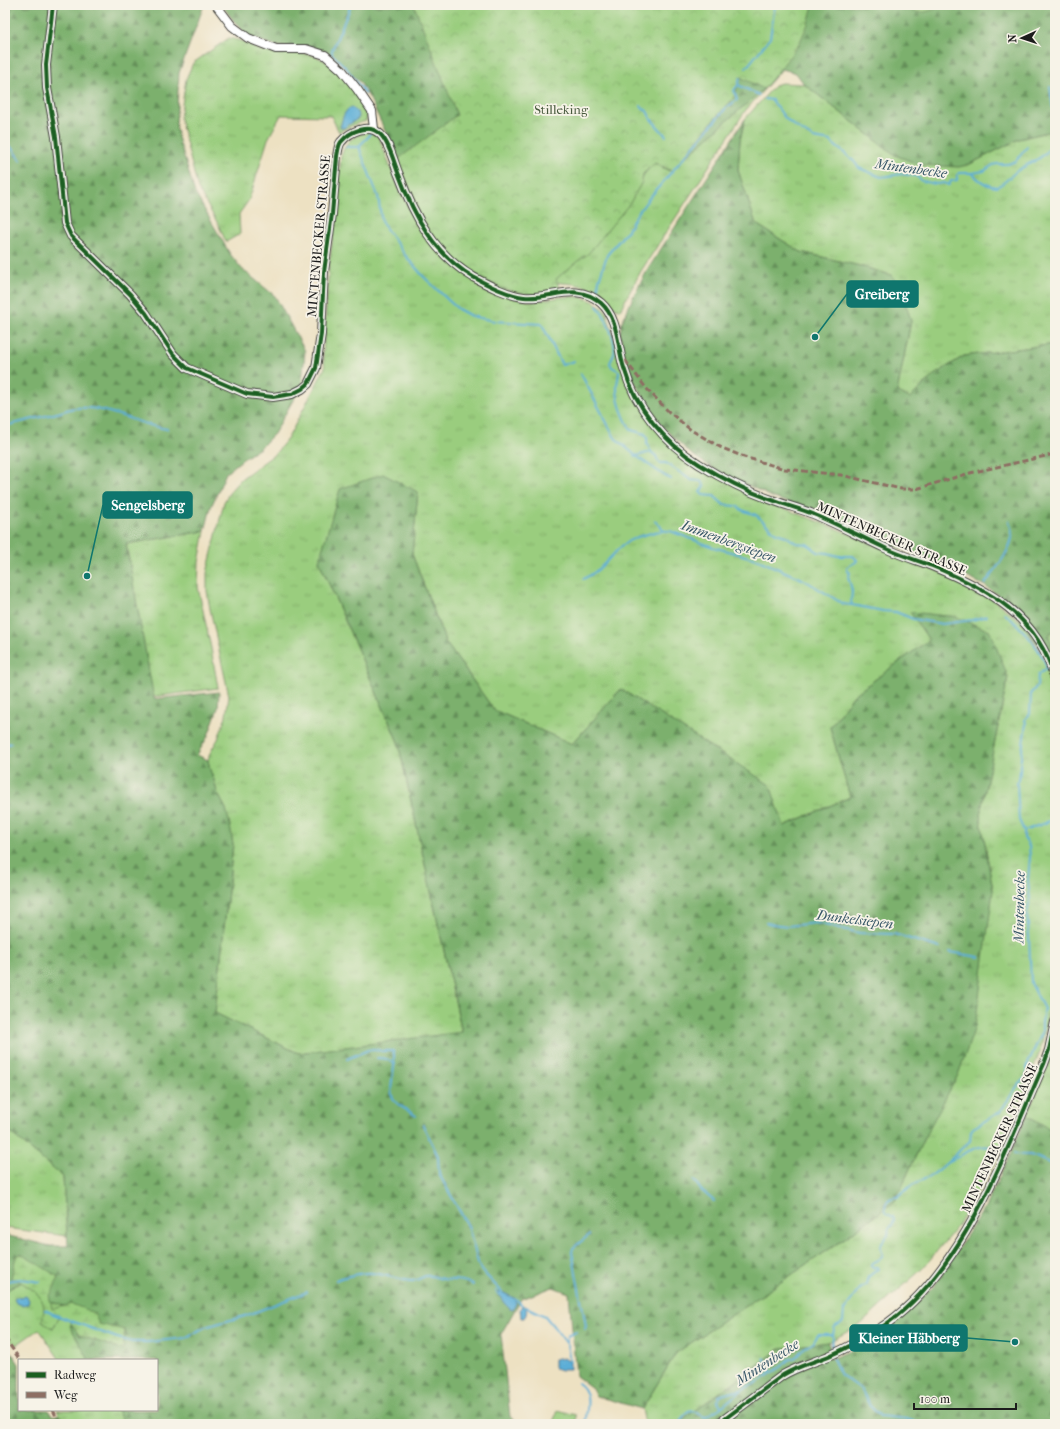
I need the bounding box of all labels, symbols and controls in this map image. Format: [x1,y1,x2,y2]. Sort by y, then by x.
north arrow [1002,18,1042,58]
text: N [1006,33,1019,43]
park label: Stilleking [534,102,589,117]
street label: MINTENBECKER STRASSE [304,154,333,318]
water label: Mintenbecke [873,155,948,182]
callout: Greiberg [847,281,918,307]
text: Greiberg [855,286,910,303]
callout: Sengelsberg [103,492,192,518]
text: Sengelsberg [111,497,185,514]
street label: MINTENBECKER STRASSE [814,499,969,578]
water label: Immenbergsiepen [678,516,779,567]
water label: Mintenbecke [1010,870,1029,944]
water label: Dunkelsiepen [815,906,894,933]
street label: MINTENBECKER STRASSE [958,1061,1041,1215]
callout: Kleiner Häbberg [850,1325,967,1351]
text: Kleiner Häbberg [858,1330,960,1347]
water label: Mintenbecke [732,1335,802,1390]
legend [18,1359,158,1411]
text: Radweg [54,1368,97,1382]
scale bar [914,1385,1016,1411]
text: Weg [53,1388,78,1402]
text: 100 m [920,1392,950,1406]

